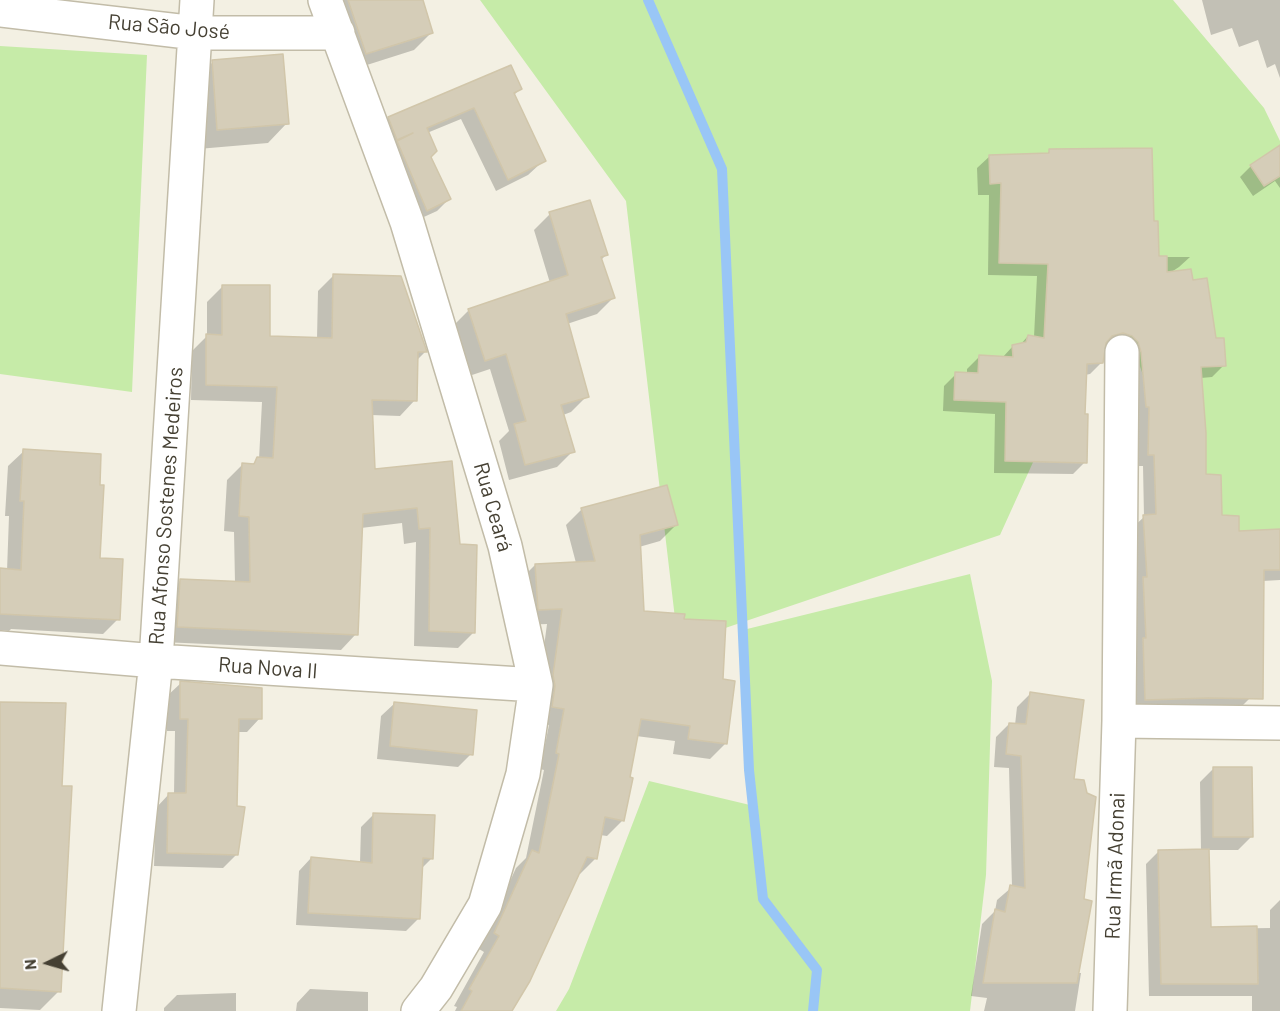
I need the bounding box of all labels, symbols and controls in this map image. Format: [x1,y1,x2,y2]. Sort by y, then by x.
street label: Rua São José [107,9,231,45]
street label: Rua Afonso Sostenes Medeiros [144,366,188,646]
street label: Rua Ceará [468,459,518,555]
street label: Rua Nova II [217,652,319,684]
street label: Rua Irmã Adonai [1100,792,1130,940]
north arrow [18,933,78,993]
text: N [20,958,39,971]

